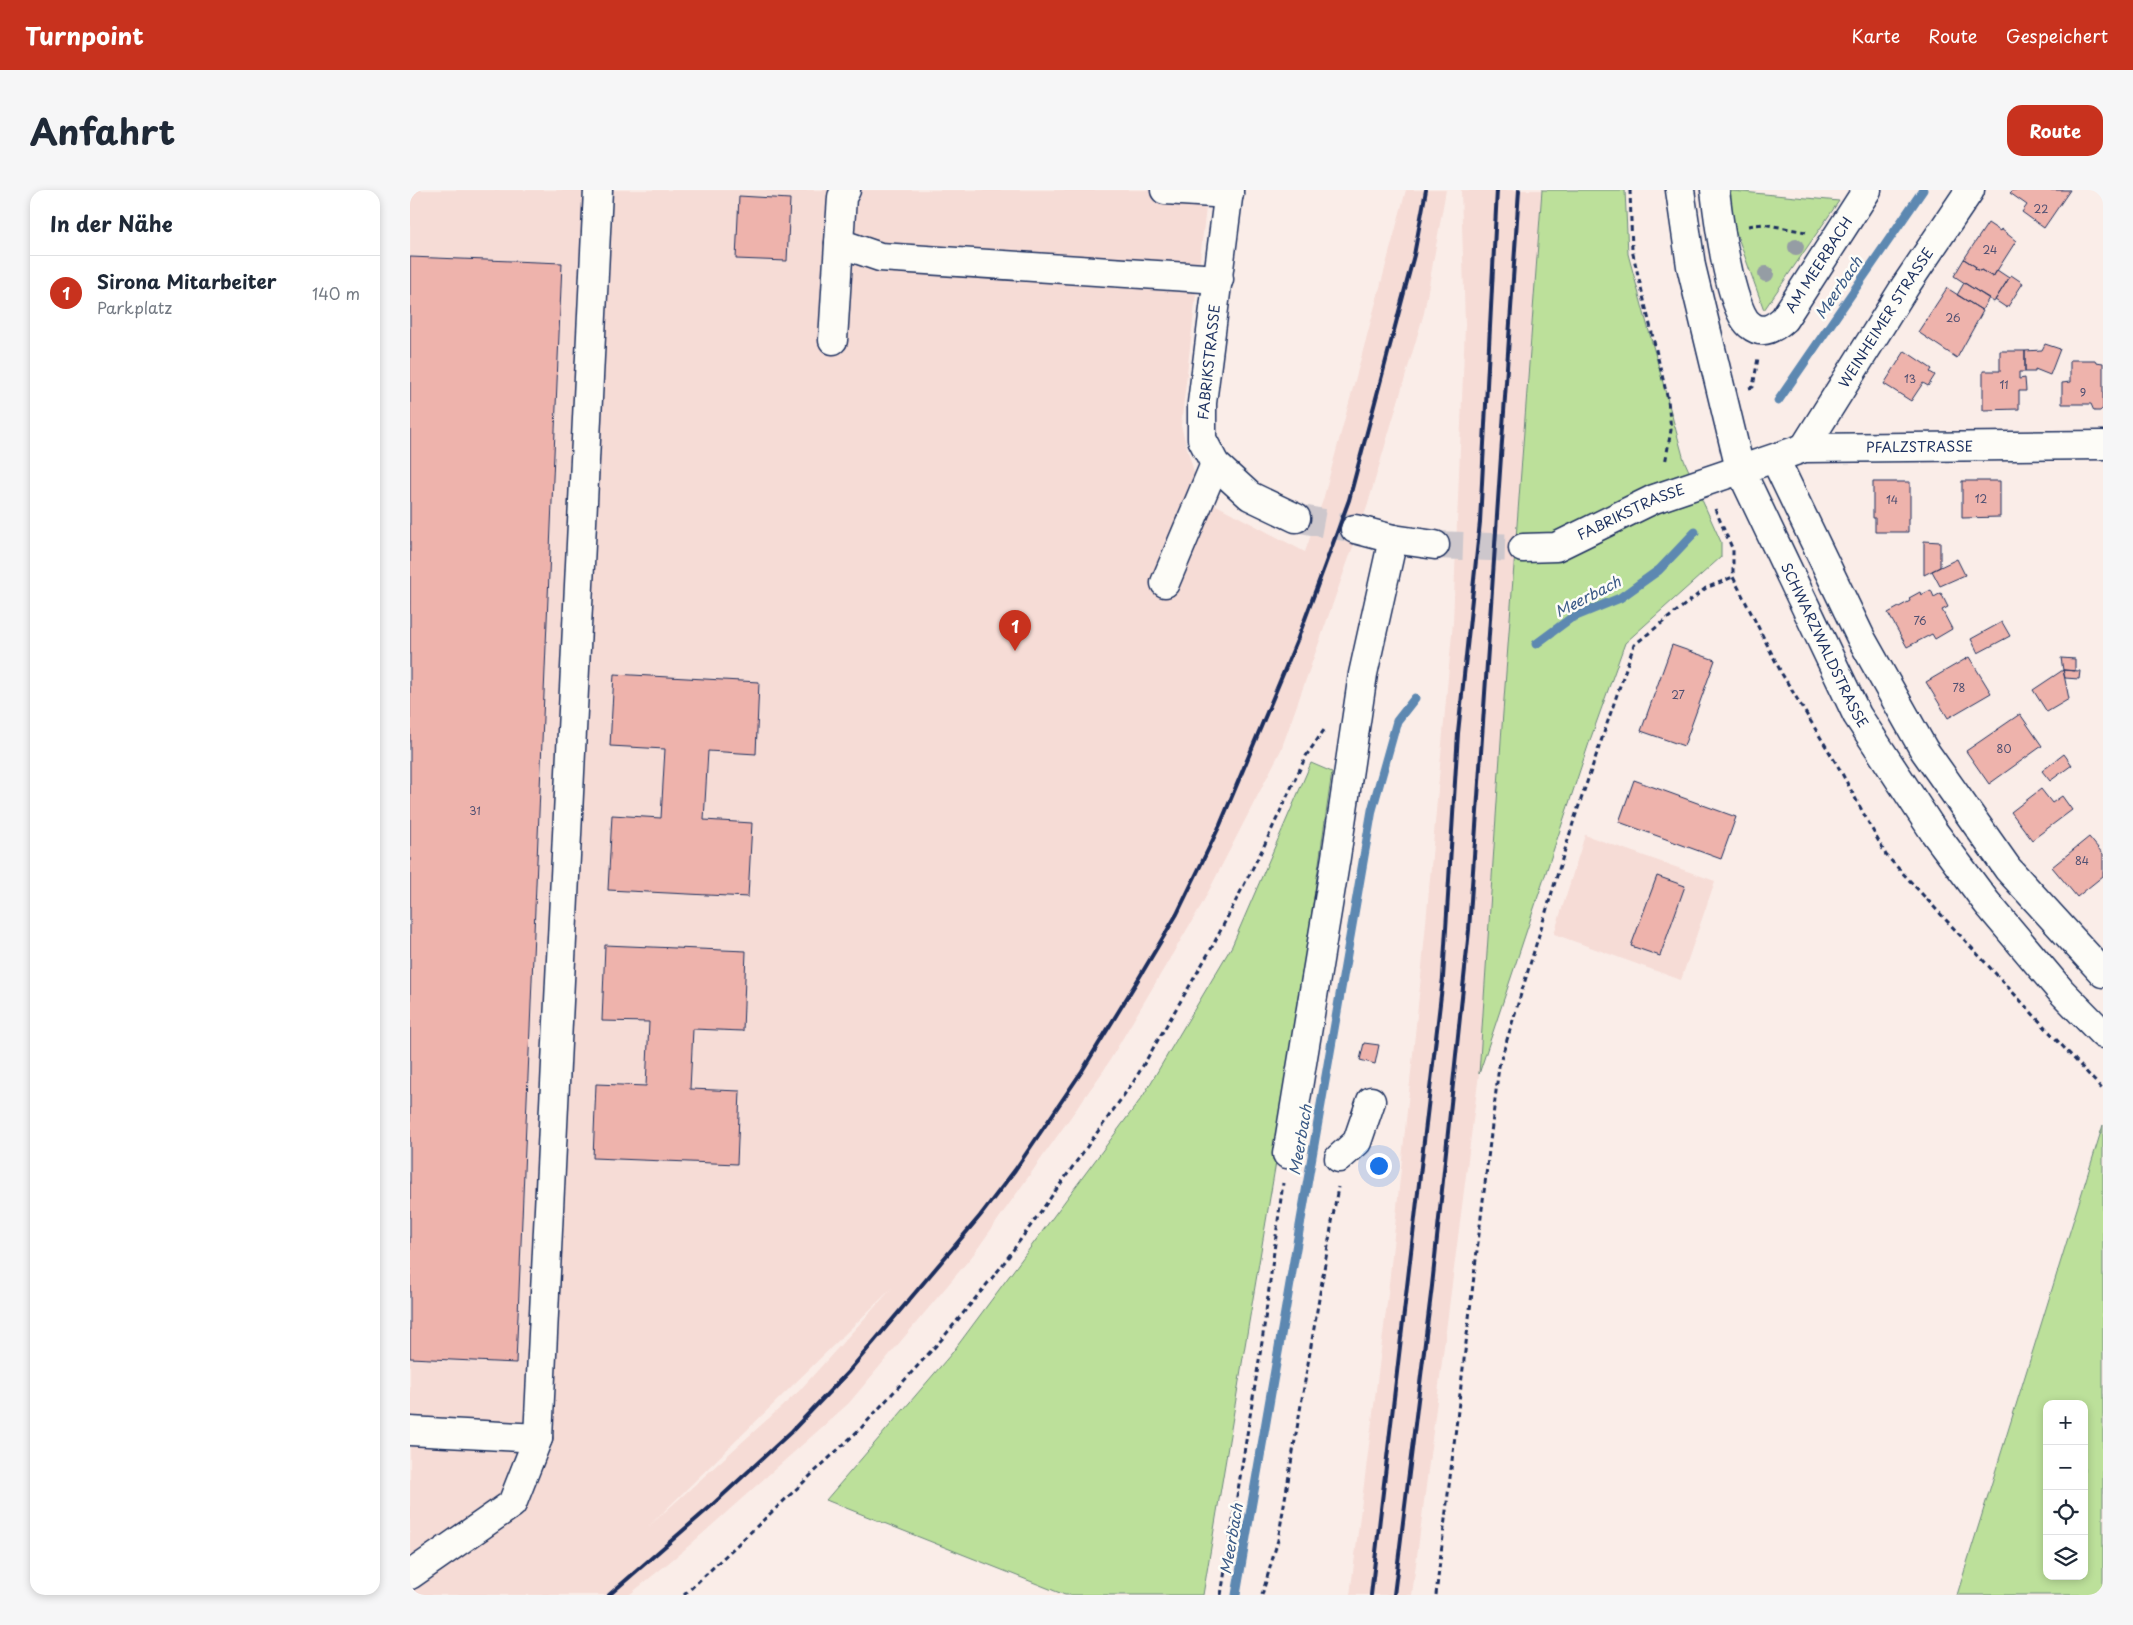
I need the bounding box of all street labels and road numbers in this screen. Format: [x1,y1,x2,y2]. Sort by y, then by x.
street label: AM MEERBACH [1780,212,1857,316]
street label: WEINHEIMER STRASSE [1833,243,1938,392]
street label: FABRIKSTRASSE [1192,303,1225,421]
street label: PFALZSTRASSE [1866,435,1973,457]
street label: FABRIKSTRASSE [1573,478,1688,545]
street label: SCHWARZWALDSTRASSE [1776,559,1874,732]

